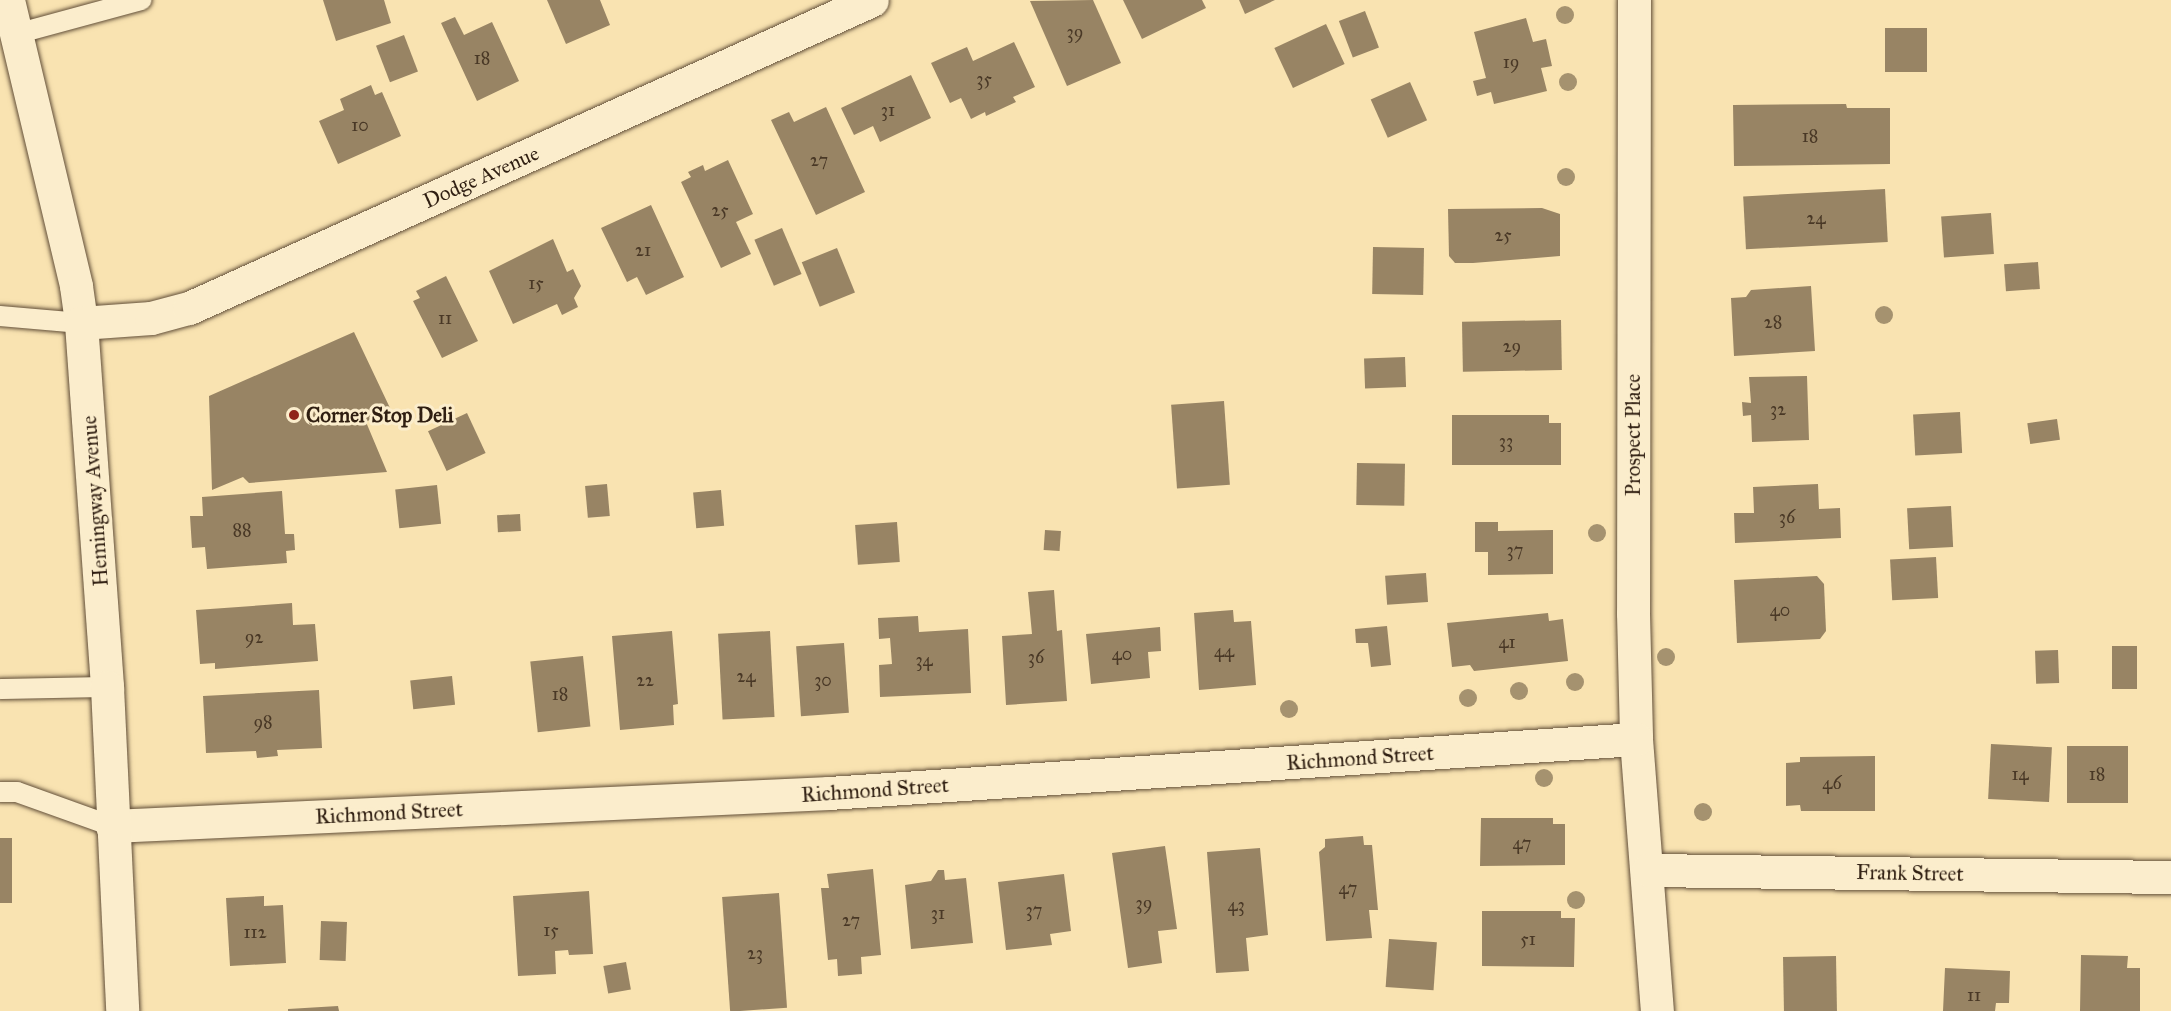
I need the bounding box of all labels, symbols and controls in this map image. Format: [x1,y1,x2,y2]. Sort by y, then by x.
house number: 39 [1067,21,1083,43]
house number: 18 [474,47,490,69]
house number: 19 [1503,51,1519,73]
house number: 35 [976,68,992,90]
house number: 31 [881,99,895,121]
house number: 10 [351,114,369,136]
house number: 18 [1802,125,1818,147]
street label: Dodge Avenue [419,140,543,214]
house number: 27 [810,149,828,171]
house number: 25 [711,199,729,221]
house number: 24 [1807,207,1825,229]
house number: 25 [1494,224,1512,246]
house number: 21 [635,239,651,261]
house number: 15 [528,272,544,294]
house number: 11 [438,307,452,329]
house number: 28 [1764,311,1782,333]
house number: 29 [1503,335,1521,357]
street label: Prospect Place [1620,374,1646,496]
house number: 32 [1770,398,1786,420]
place label: Corner Stop Deli [306,402,453,428]
marker: Corner Stop Deli [287,408,301,422]
street label: Hemingway Avenue [76,415,114,587]
house number: 33 [1499,430,1513,452]
house number: 36 [1779,506,1795,528]
house number: 88 [232,519,252,541]
house number: 37 [1507,539,1523,561]
house number: 40 [1770,599,1790,621]
house number: 92 [245,626,263,648]
house number: 41 [1498,631,1516,653]
house number: 44 [1214,640,1234,662]
house number: 40 [1112,643,1132,665]
house number: 36 [1028,646,1044,668]
house number: 34 [915,649,933,671]
house number: 24 [737,665,755,687]
house number: 22 [636,669,654,691]
house number: 30 [814,669,832,691]
house number: 18 [552,683,568,705]
house number: 98 [253,711,273,733]
street label: Richmond Street [1285,740,1435,776]
house number: 14 [2011,763,2029,785]
house number: 18 [2089,763,2105,785]
street label: Richmond Street [800,772,950,808]
house number: 46 [1822,772,1842,794]
street label: Richmond Street [314,797,464,829]
house number: 47 [1513,832,1531,854]
street label: Frank Street [1856,859,1964,887]
house number: 47 [1339,877,1357,899]
house number: 39 [1136,892,1152,914]
house number: 43 [1227,894,1245,916]
house number: 37 [1026,899,1042,921]
house number: 31 [931,902,945,924]
house number: 27 [842,909,860,931]
house number: 15 [543,919,559,941]
house number: 112 [243,921,267,943]
house number: 51 [1520,928,1536,950]
house number: 23 [747,942,763,964]
house number: 11 [1967,984,1981,1006]

